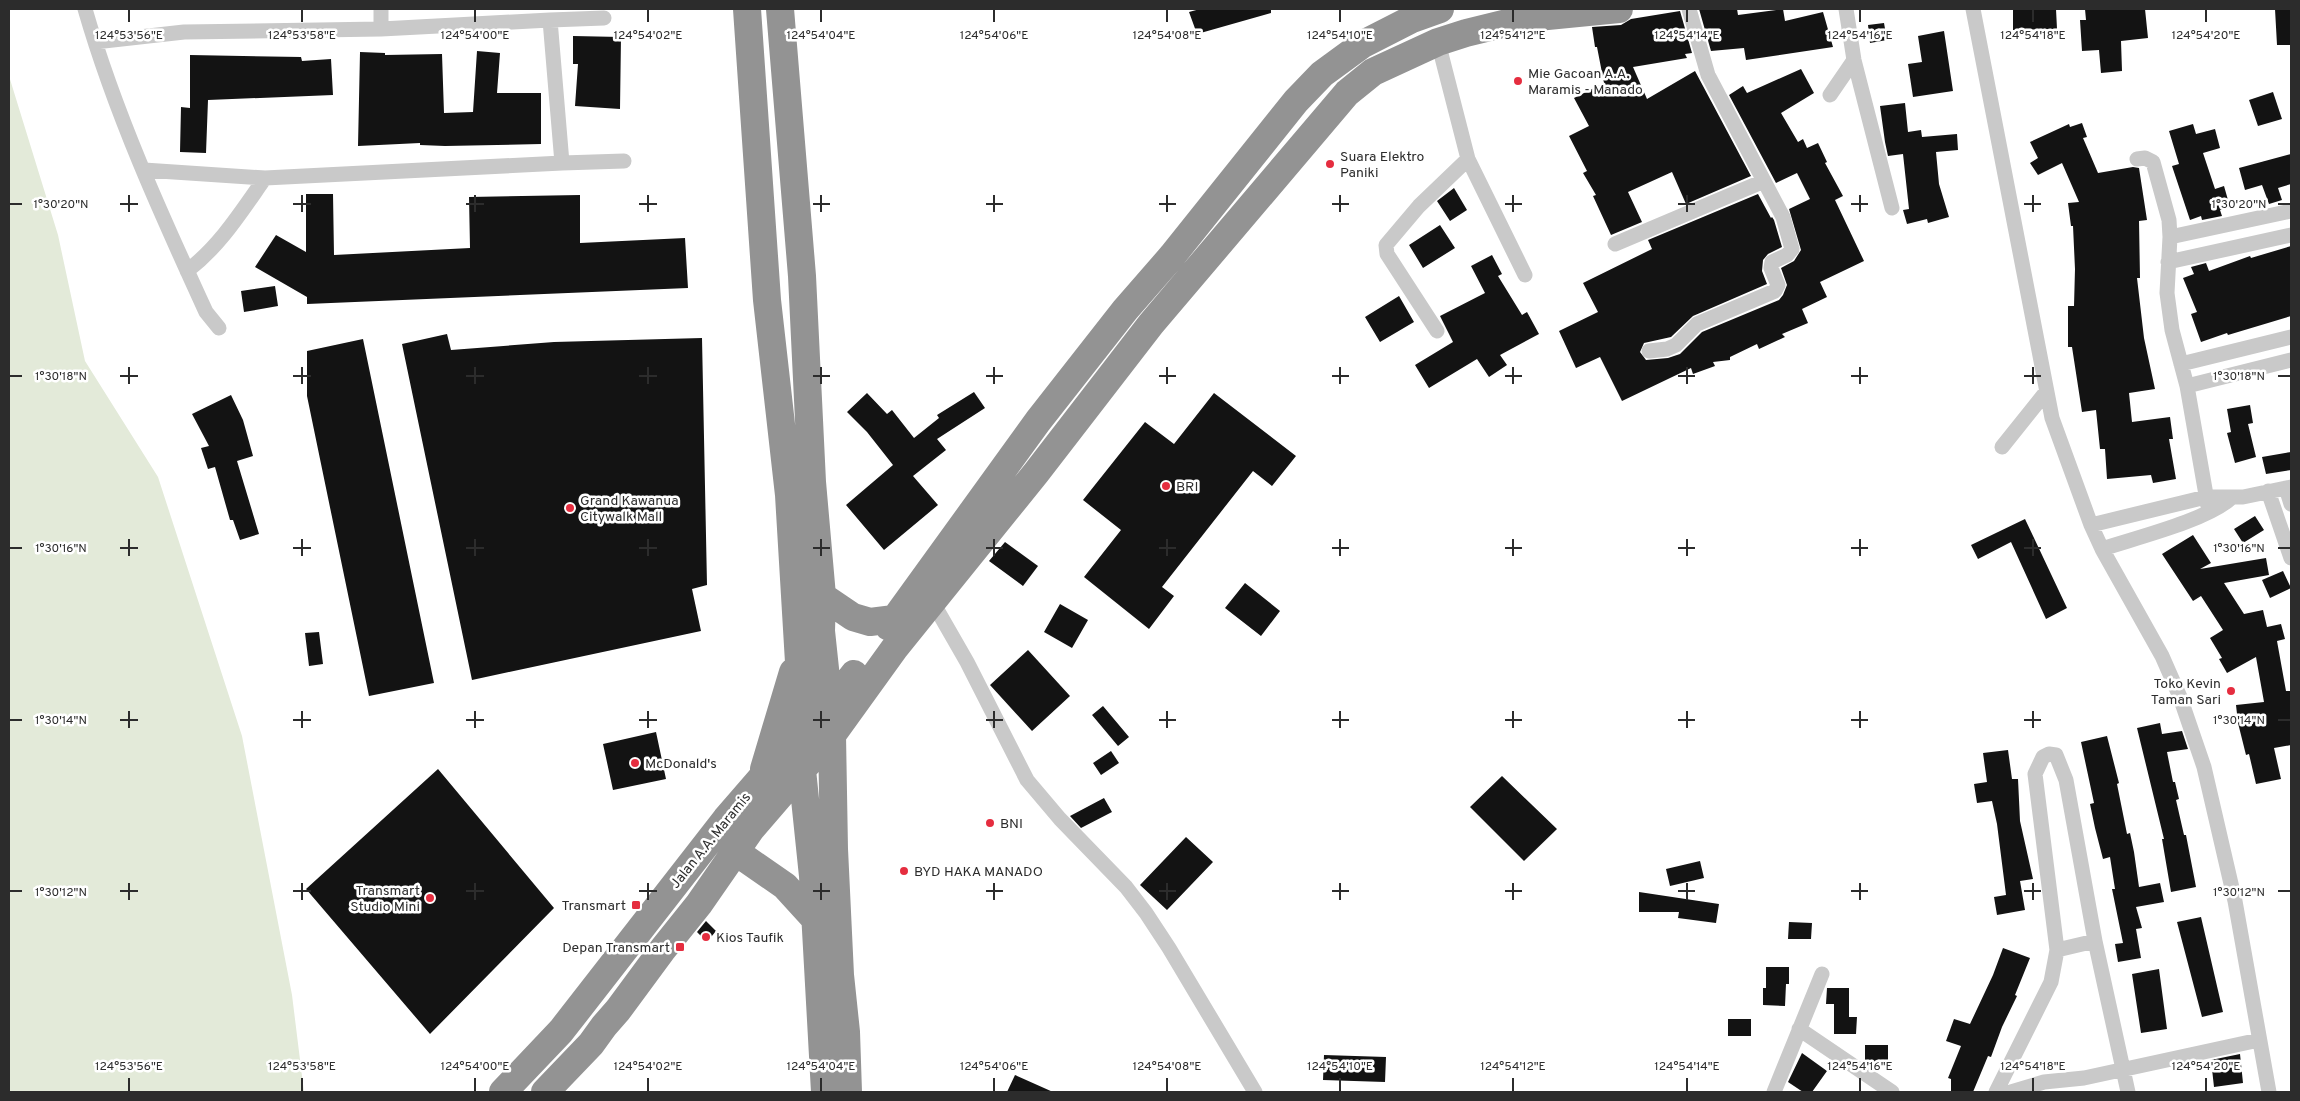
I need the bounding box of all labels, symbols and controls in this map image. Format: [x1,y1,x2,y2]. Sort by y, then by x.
text: 124°53'56"E [95,28,163,44]
text: 124°53'58"E [268,28,336,44]
text: 124°54'00"E [440,28,510,44]
text: 124°54'02"E [614,28,682,44]
text: 124°54'04"E [787,28,855,44]
text: 124°54'06"E [960,28,1028,44]
text: 124°54'08"E [1133,28,1201,44]
text: 124°54'10"E [1307,28,1373,44]
text: 124°54'12"E [1480,28,1546,44]
text: 124°54'14"E [1654,28,1720,44]
text: 124°54'16"E [1827,28,1893,44]
text: 124°54'18"E [2000,28,2066,44]
text: 124°54'20"E [2172,28,2240,44]
place label: Mie Gacoan A.A. Maramis - Manado [1528,66,1643,99]
marker: Mie Gacoan A.A. Maramis - Manado [1512,75,1524,87]
place label: Suara Elektro Paniki [1340,149,1424,182]
marker: Suara Elektro Paniki [1324,158,1336,170]
text: 1°30'20"N [33,197,89,213]
text: 1°30'20"N [2211,197,2267,213]
text: 1°30'18"N [35,369,87,385]
text: 1°30'18"N [2213,369,2265,385]
place label: BRI [1176,479,1198,496]
marker: BRI [1160,480,1172,492]
place label: Grand Kawanua Citywalk Mall [580,493,679,526]
marker: Grand Kawanua Citywalk Mall [564,502,576,514]
text: 1°30'16"N [35,541,87,557]
text: 1°30'16"N [2213,541,2265,557]
place label: Toko Kevin Taman Sari [2151,676,2221,709]
marker: Toko Kevin Taman Sari [2225,685,2237,697]
text: 1°30'14"N [35,713,87,729]
text: 1°30'14"N [2213,713,2265,729]
place label: McDonald's [645,756,717,773]
marker: McDonald's [629,757,641,769]
street label: Jalan A.A. Maramis [667,790,755,892]
place label: BNI [1000,816,1023,833]
marker: BNI [984,817,996,829]
place label: BYD HAKA MANADO [914,864,1043,881]
marker: BYD HAKA MANADO [898,865,910,877]
place label: Transmart Studio Mini [350,883,420,916]
text: 1°30'12"N [35,885,87,901]
text: 1°30'12"N [2213,885,2265,901]
marker: Transmart Studio Mini [424,892,436,904]
place label: Transmart [561,898,626,915]
marker: Transmart [630,899,642,911]
place label: Kios Taufik [716,930,784,947]
marker: Kios Taufik [700,931,712,943]
place label: Depan Transmart [562,940,670,957]
marker: Depan Transmart [674,941,686,953]
text: 124°53'56"E [95,1059,163,1075]
text: 124°53'58"E [268,1059,336,1075]
text: 124°54'00"E [440,1059,510,1075]
text: 124°54'02"E [614,1059,682,1075]
text: 124°54'04"E [787,1059,855,1075]
text: 124°54'06"E [960,1059,1028,1075]
text: 124°54'08"E [1133,1059,1201,1075]
text: 124°54'10"E [1307,1059,1373,1075]
text: 124°54'12"E [1480,1059,1546,1075]
text: 124°54'14"E [1654,1059,1720,1075]
text: 124°54'16"E [1827,1059,1893,1075]
text: 124°54'18"E [2000,1059,2066,1075]
text: 124°54'20"E [2172,1059,2240,1075]

